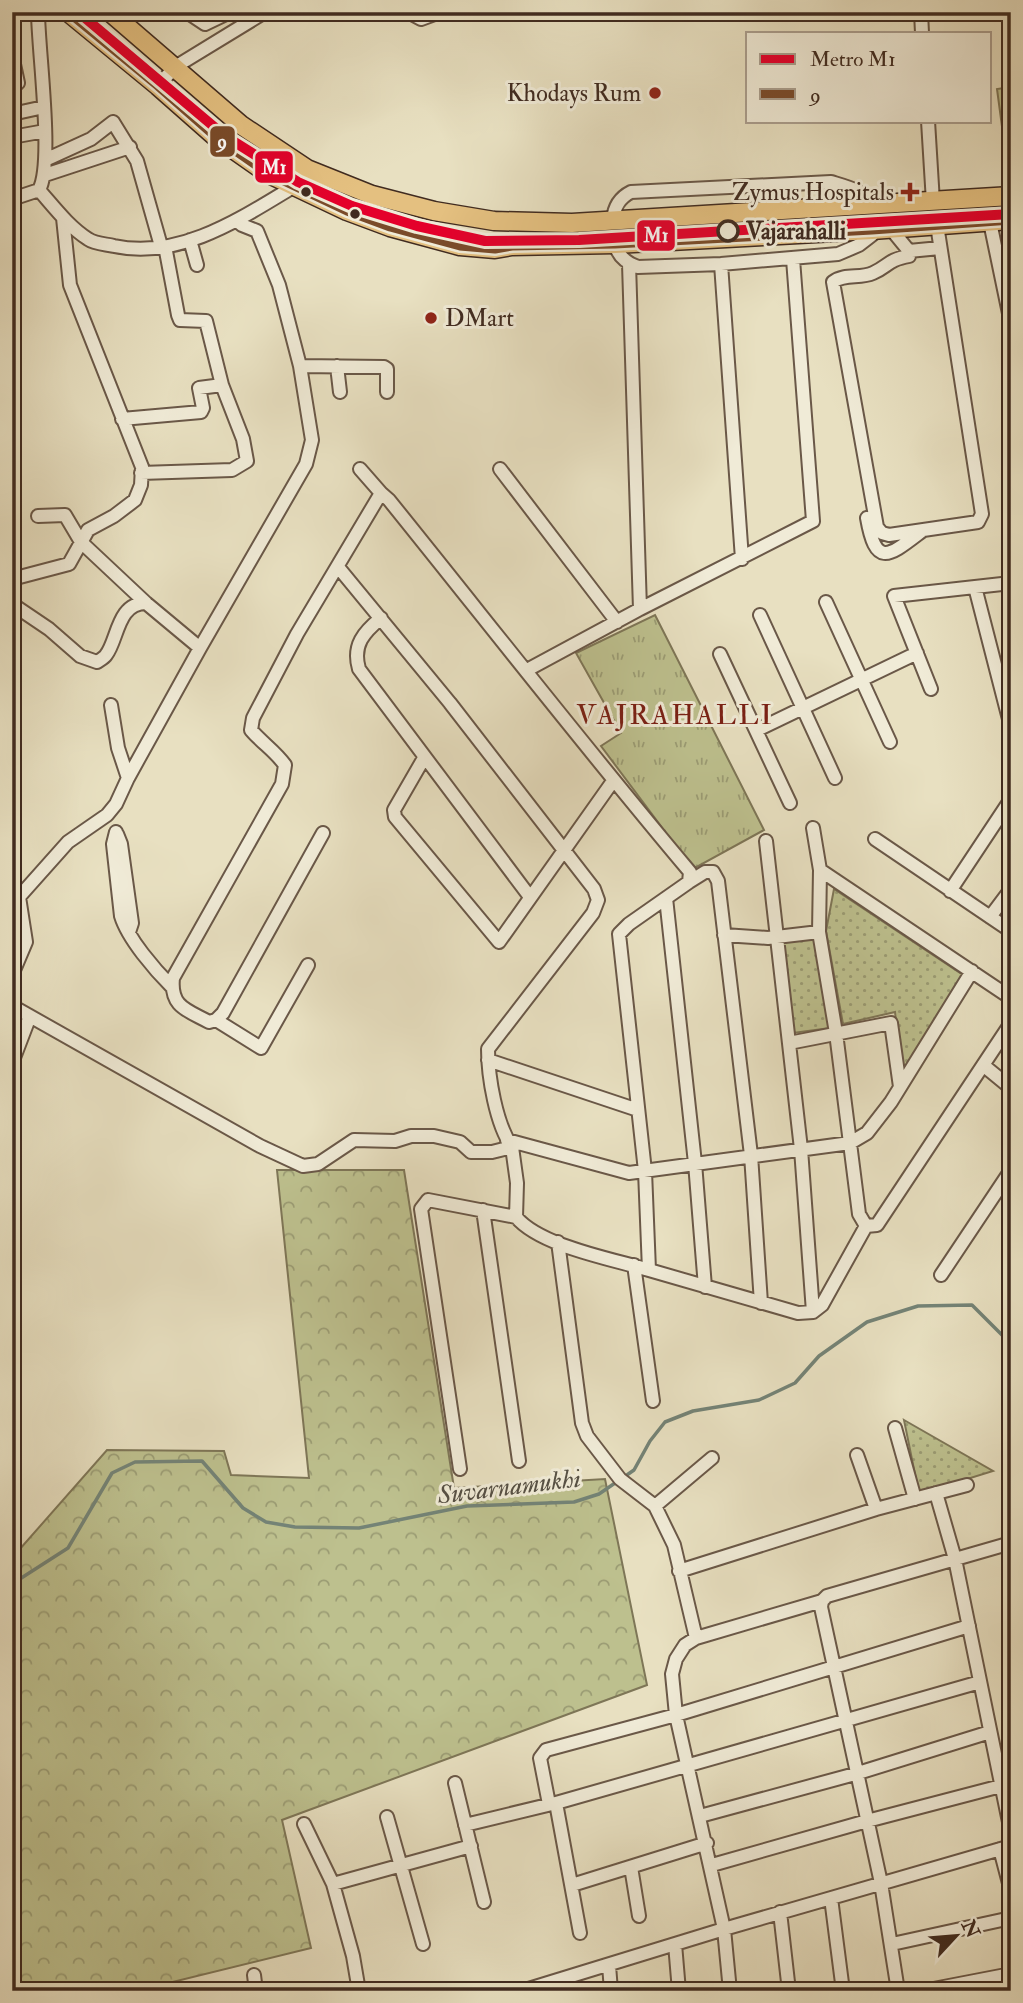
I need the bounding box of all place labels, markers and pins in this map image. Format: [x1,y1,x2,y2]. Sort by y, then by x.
place label: Khodays Rum [507,78,641,109]
marker: Khodays Rum [647,85,663,101]
place label: Zymus Hospitals [732,177,894,208]
marker: Zymus Hospitals [900,182,920,202]
unlabelled marker [299,185,313,199]
unlabelled marker [348,207,362,221]
place label: Vajarahalli [745,216,847,247]
marker: Vajarahalli [717,220,739,242]
place label: DMart [445,303,514,334]
marker: DMart [423,310,439,326]

